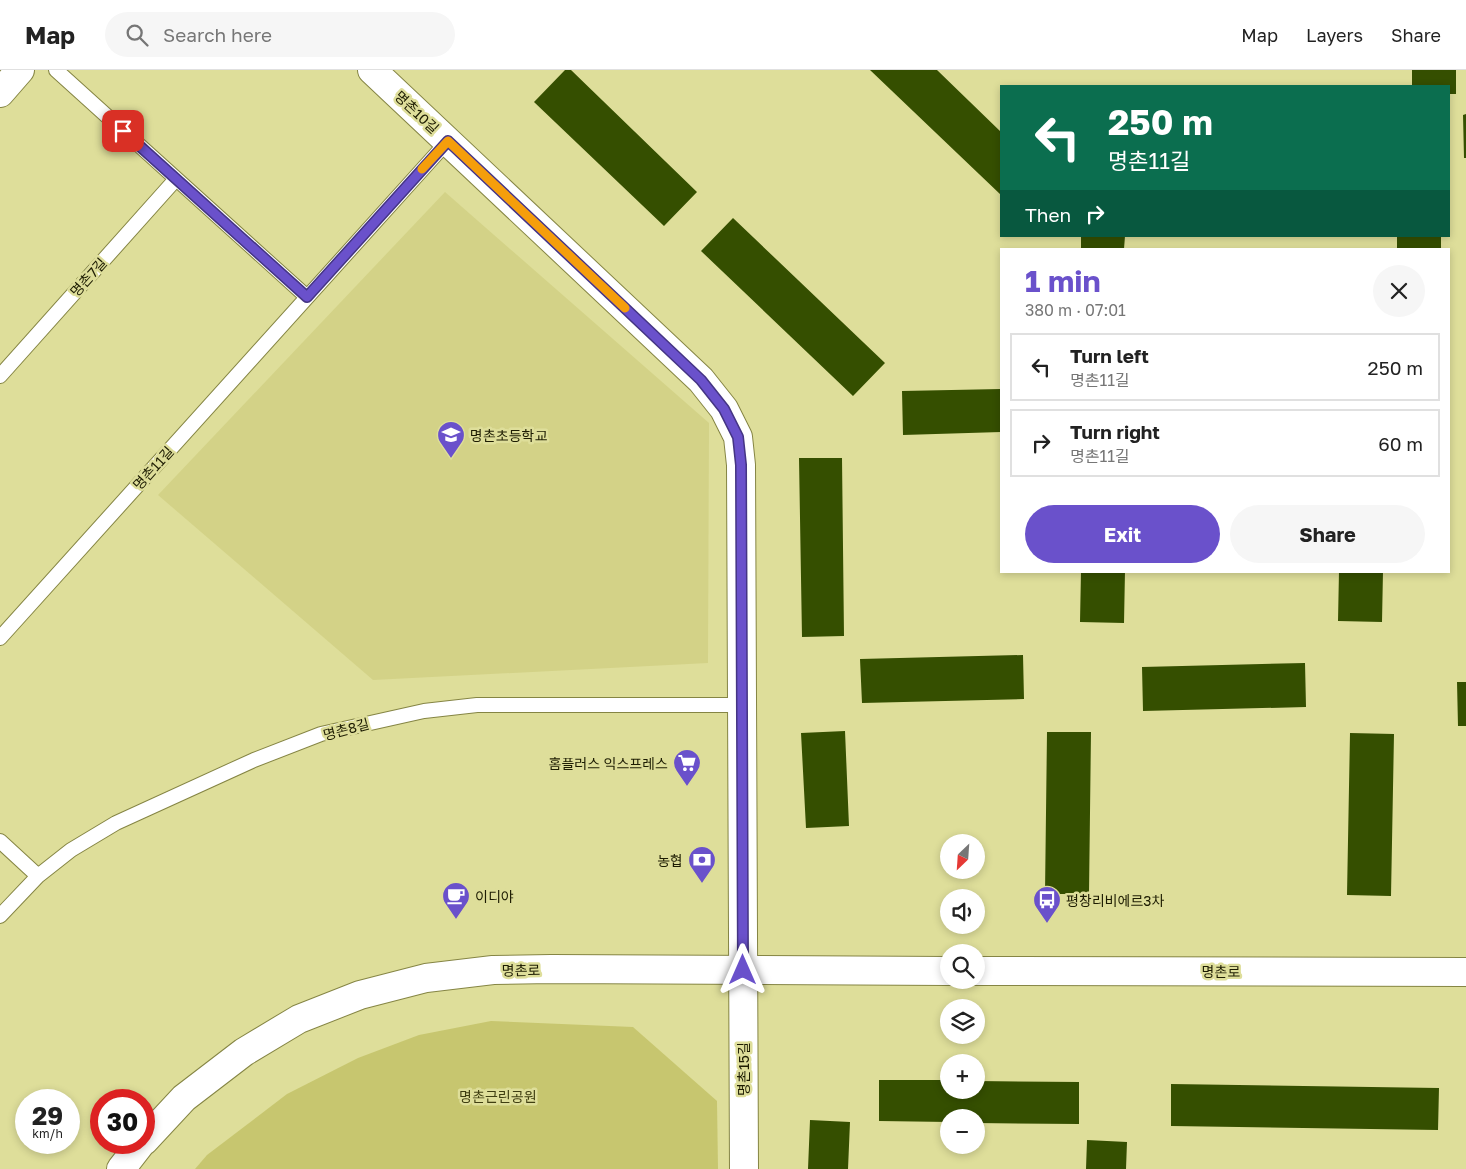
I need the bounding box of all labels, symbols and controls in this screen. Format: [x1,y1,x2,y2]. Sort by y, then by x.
search box [105,12,455,57]
text: Map [25,20,75,49]
icon: search [123,21,151,49]
text: Search here [163,23,272,46]
text: Map [1241,24,1278,46]
text: Layers [1306,24,1363,46]
text: Share [1391,24,1441,46]
street label: 명촌10길 [391,87,443,137]
text: 250 m [1108,101,1213,143]
icon: left [1025,105,1090,170]
pin [102,110,144,152]
icon: arrive [109,117,137,145]
text: 명촌11길 [1108,147,1190,174]
icon: right [1081,200,1109,228]
text: Then [1025,203,1071,226]
street label: 명촌7길 [66,254,110,300]
text: 1 min [1025,263,1101,299]
button: close [1373,265,1425,317]
text: 380 m · 07:01 [1025,300,1126,320]
text: Turn left [1070,344,1149,367]
icon: left [1027,353,1055,381]
text: 250 m [1368,356,1423,379]
text: 명촌11길 [1070,370,1130,390]
school or university icon: 명촌초등학교 [436,420,466,459]
text: Turn right [1070,420,1160,443]
place label: 명촌초등학교 [470,427,547,444]
icon: right [1027,429,1055,457]
text: 60 m [1378,432,1423,455]
street label: 명촌11길 [129,443,177,493]
text: 명촌11길 [1070,446,1130,466]
button: Exit [1025,505,1220,563]
button: Share [1230,505,1425,563]
street label: 명촌8길 [321,715,371,743]
supermarket icon: 홈플러스 익스프레스 [672,748,702,787]
place label: 홈플러스 익스프레스 [549,755,668,772]
north arrow [940,834,985,879]
map controls [940,834,985,1154]
bank icon: 농협 [687,845,717,884]
place label: 농협 [657,852,683,869]
cafe icon: 이디야 [441,881,471,920]
bus stop icon: 평창리비에르3차 [1032,885,1062,924]
place label: 이디야 [475,888,514,905]
button: sound [940,889,985,934]
place label: 평창리비에르3차 [1066,892,1164,909]
position arrow [716,943,768,995]
button: search [940,944,985,989]
street label: 명촌로 [502,961,541,979]
street label: 명촌로 [1202,963,1240,980]
button: layers [940,999,985,1044]
street label: 명촌15길 [735,1042,752,1096]
button: + [940,1054,985,1099]
park label: 명촌근린공원 [459,1088,537,1105]
speed limit sign: 30 [90,1089,155,1154]
text: 29 [32,1100,63,1131]
button: − [940,1109,985,1154]
text: km/h [32,1126,63,1141]

